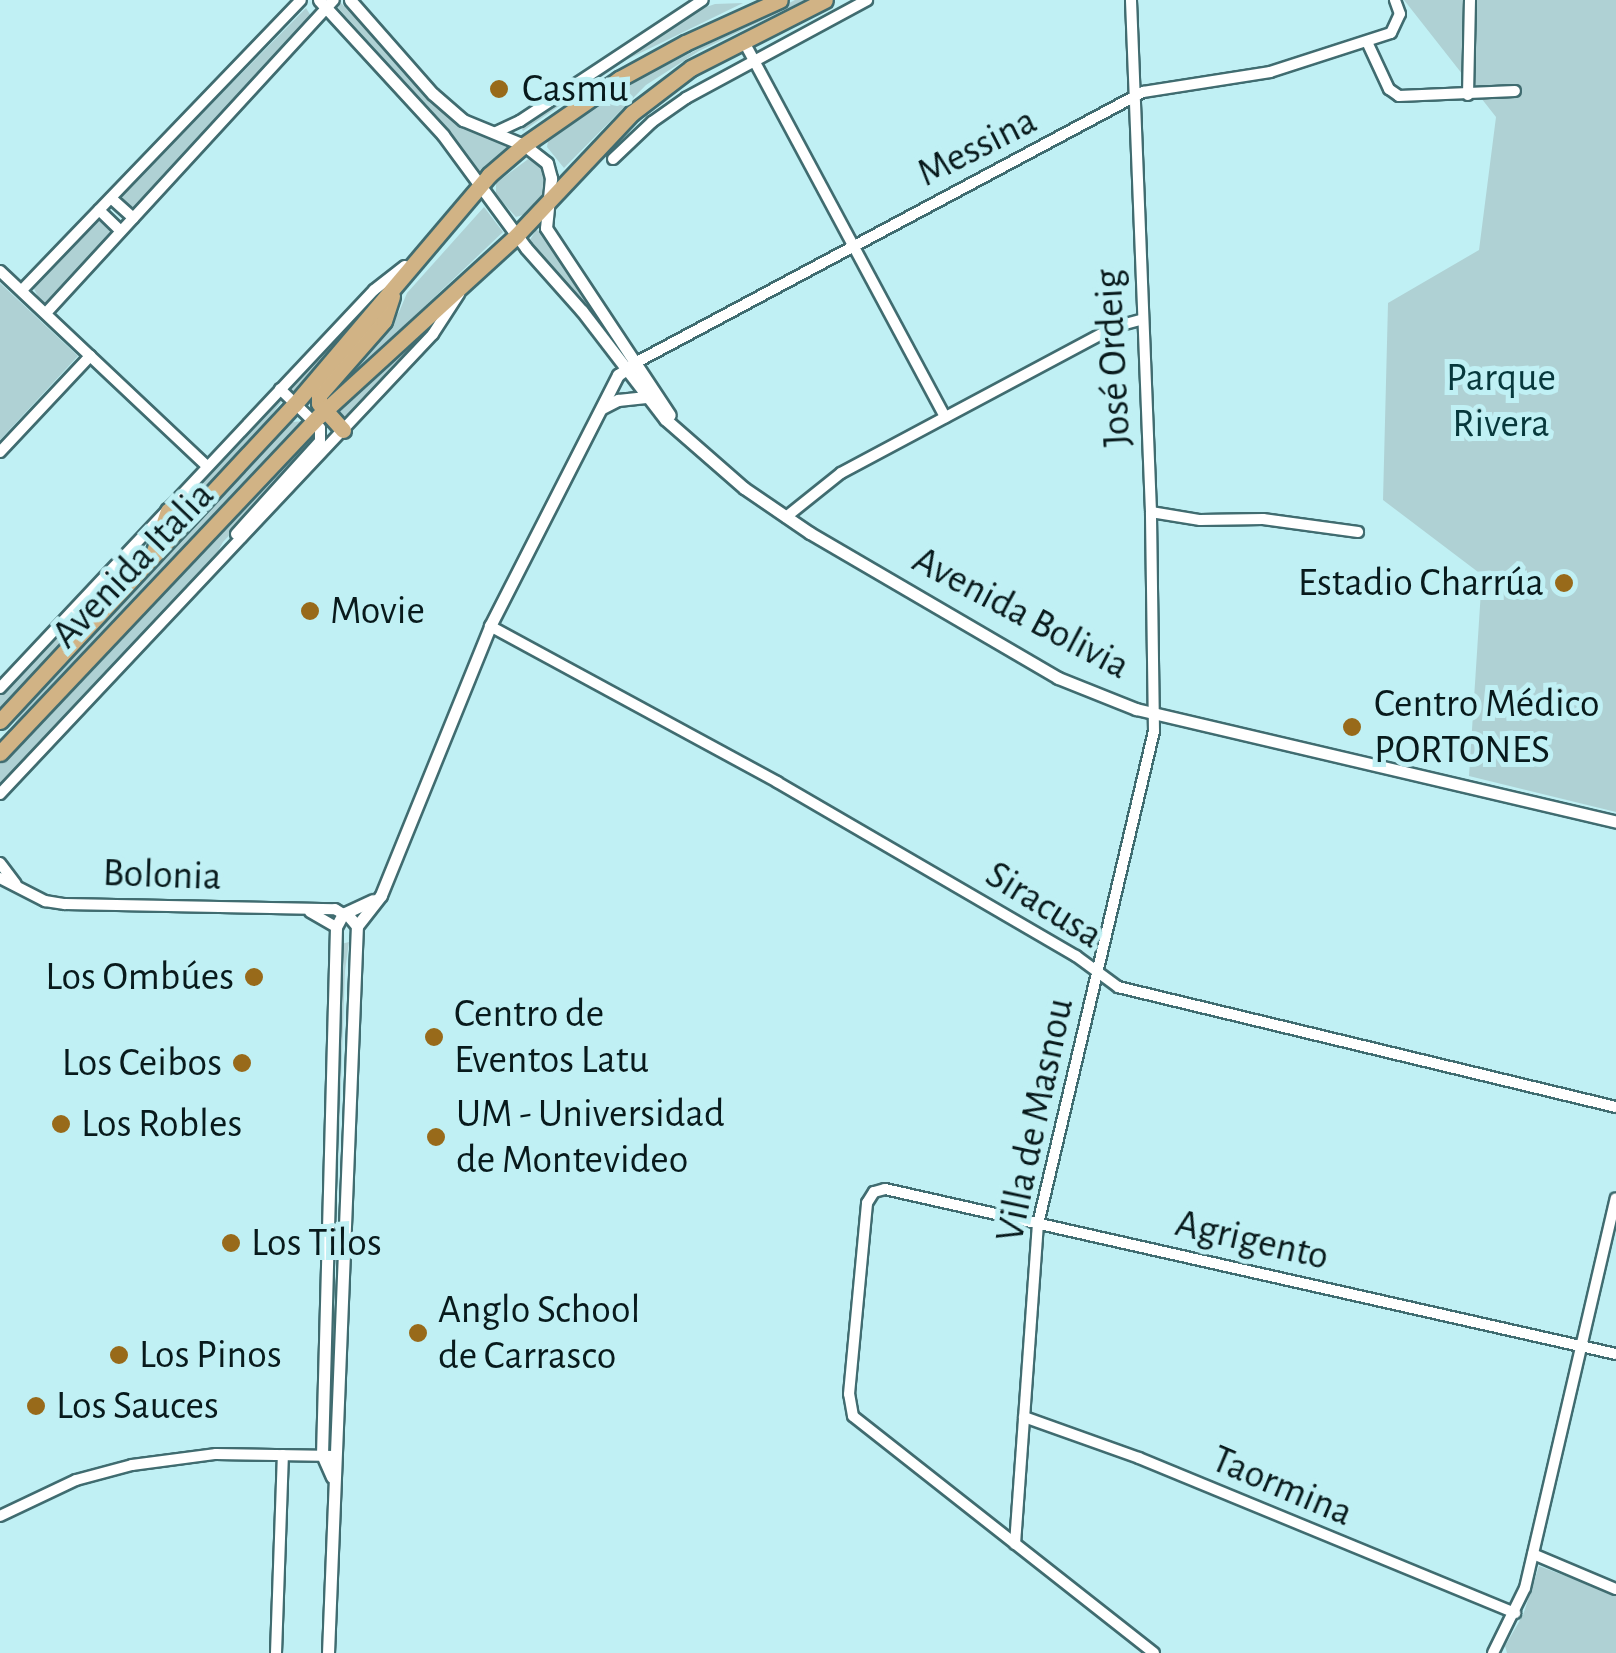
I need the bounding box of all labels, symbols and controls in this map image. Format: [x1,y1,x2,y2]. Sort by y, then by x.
place label: Casmu [522,65,628,113]
marker: Casmu [486,76,512,102]
street label: Messina [909,97,1045,197]
street label: José Ordeig [1084,268,1142,448]
park label: Parque Rivera [1446,354,1556,448]
street label: Avenida Italia [42,472,224,658]
street label: Avenida Bolivia [904,536,1138,690]
place label: Estadio Charrúa [1298,559,1544,607]
marker: Estadio Charrúa [1553,572,1575,594]
place label: Movie [330,587,425,635]
marker: Movie [299,600,321,622]
place label: Centro Médico PORTONES [1374,680,1600,774]
marker: Centro Médico PORTONES [1339,714,1365,740]
street label: Bolonia [102,849,222,901]
street label: Siracusa [977,851,1111,959]
place label: Los Ombúes [45,953,234,1001]
marker: Los Ombúes [243,966,265,988]
place label: Centro de Eventos Latu [454,990,649,1084]
street label: Villa de Masnou [986,994,1084,1246]
marker: Centro de Eventos Latu [423,1026,445,1048]
place label: Los Ceibos [62,1039,222,1087]
marker: Los Ceibos [231,1052,253,1074]
place label: UM - Universidad de Montevideo [456,1090,725,1184]
place label: Los Robles [81,1100,242,1148]
marker: Los Robles [50,1113,72,1135]
marker: UM - Universidad de Montevideo [425,1126,447,1148]
street label: Agrigento [1171,1199,1333,1281]
place label: Los Tilos [251,1219,382,1267]
marker: Los Tilos [220,1232,242,1254]
place label: Anglo School de Carrasco [438,1286,640,1380]
marker: Anglo School de Carrasco [407,1322,429,1344]
place label: Los Pinos [139,1331,282,1379]
marker: Los Pinos [108,1344,130,1366]
place label: Los Sauces [56,1382,219,1430]
marker: Los Sauces [25,1395,47,1417]
street label: Taormina [1204,1435,1360,1537]

